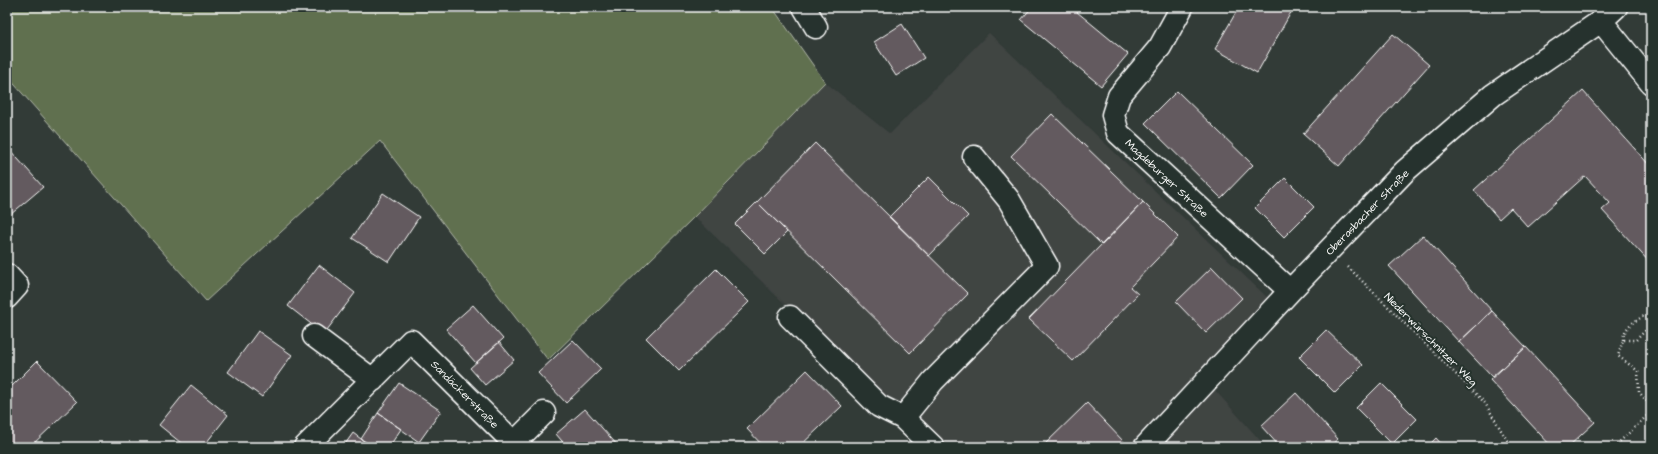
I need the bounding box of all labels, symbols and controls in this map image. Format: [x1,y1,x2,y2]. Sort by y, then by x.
street label: Magdeburger Straße [1121,136,1212,222]
street label: Oberasbacher Straße [1322,166,1412,259]
street label: Niederwürschnitzer Weg [1380,289,1481,390]
street label: Sandäckerstraße [427,357,502,432]

